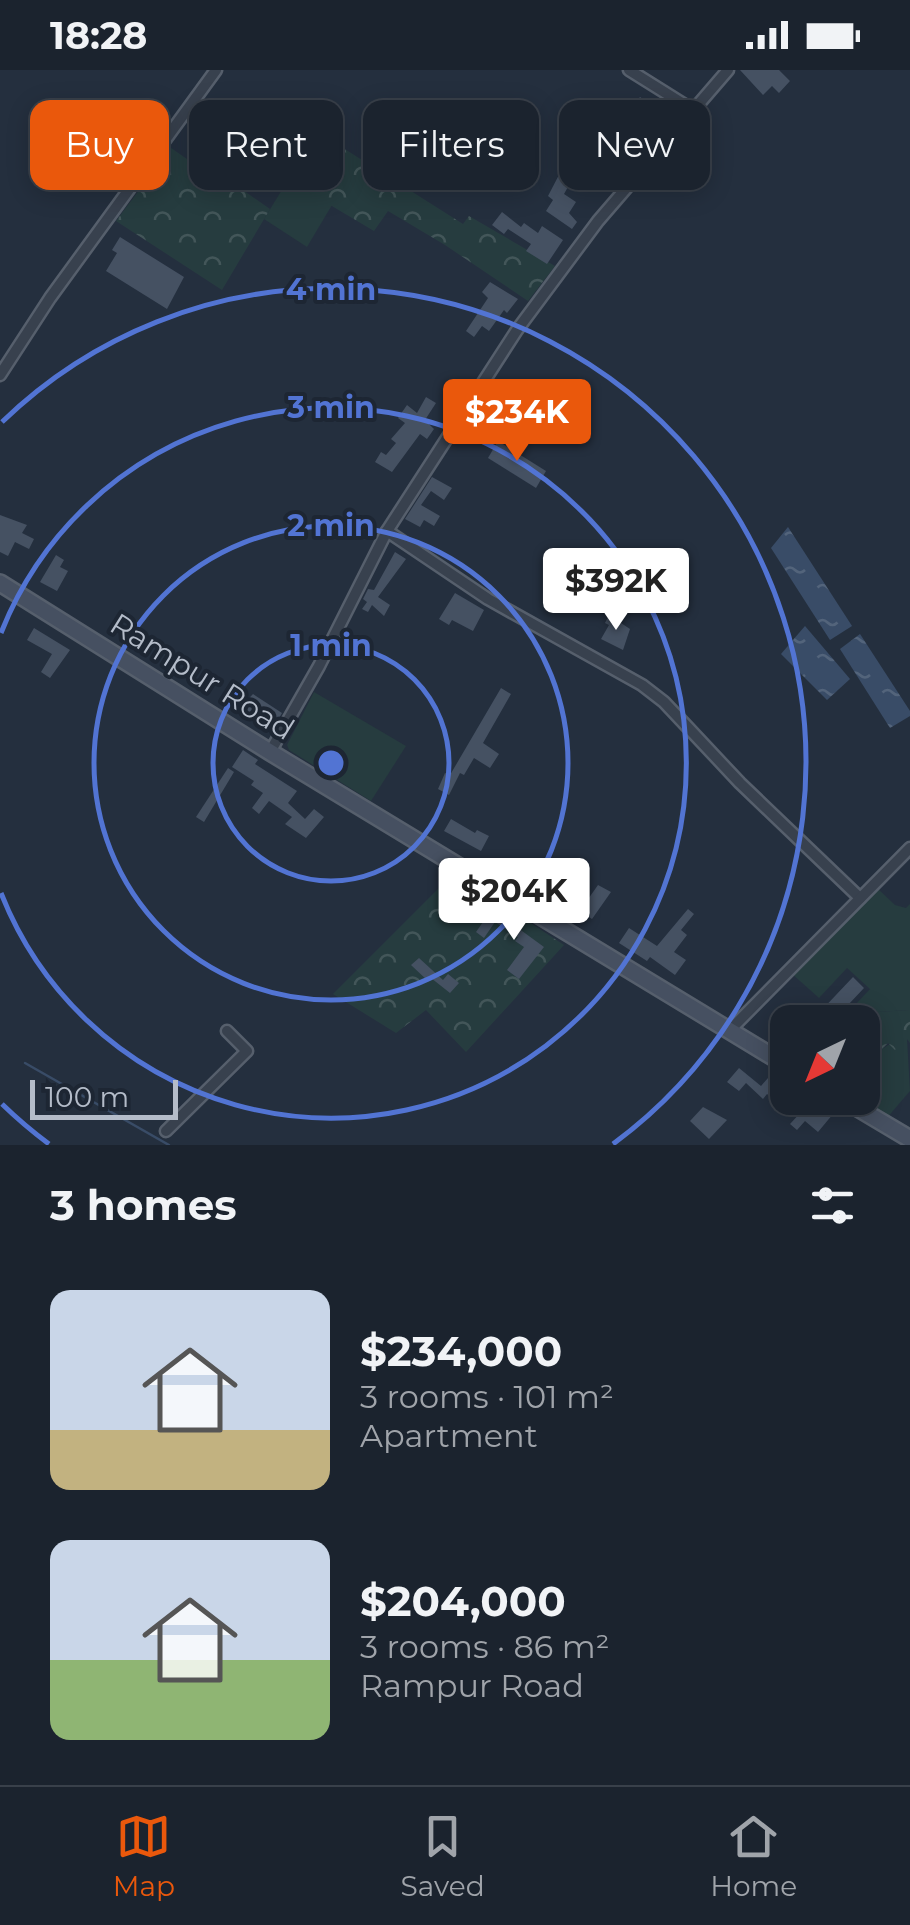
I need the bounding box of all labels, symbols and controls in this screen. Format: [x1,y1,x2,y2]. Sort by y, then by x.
text: 18:28 [50,12,147,59]
chip: Buy [30,100,169,190]
chip: Rent [189,100,343,190]
chip: Filters [363,100,539,190]
chip: New [559,100,710,190]
text: 4 min [286,271,376,308]
pin: $234K [447,379,587,464]
text: 3 min [286,389,375,426]
text: $234K [465,392,569,431]
text: 2 min [287,507,375,544]
pin: $392K [546,548,686,633]
text: $392K [565,561,667,600]
street label: Rampur Road [103,605,301,748]
text: 1 min [290,627,372,664]
centre of rings [313,745,349,781]
pin: $204K [444,858,584,943]
text: $204K [461,871,567,910]
north arrow [770,1005,880,1115]
map controls [770,1005,880,1115]
scale bar [30,1075,178,1120]
text: 100 m [45,1080,129,1114]
icon: filters [805,1178,860,1233]
text: 3 homes [50,1179,236,1231]
text: $234,000 [360,1325,562,1377]
icon: home [130,1330,250,1450]
text: 3 rooms · 101 m² [360,1377,614,1416]
text: Apartment [360,1416,538,1455]
text: $204,000 [360,1575,566,1627]
icon: home [130,1580,250,1700]
text: 3 rooms · 86 m² [360,1627,609,1666]
text: Rampur Road [360,1666,584,1705]
tab: Map [113,1809,175,1903]
tab: Saved [401,1809,485,1903]
tab: Home [710,1809,797,1903]

